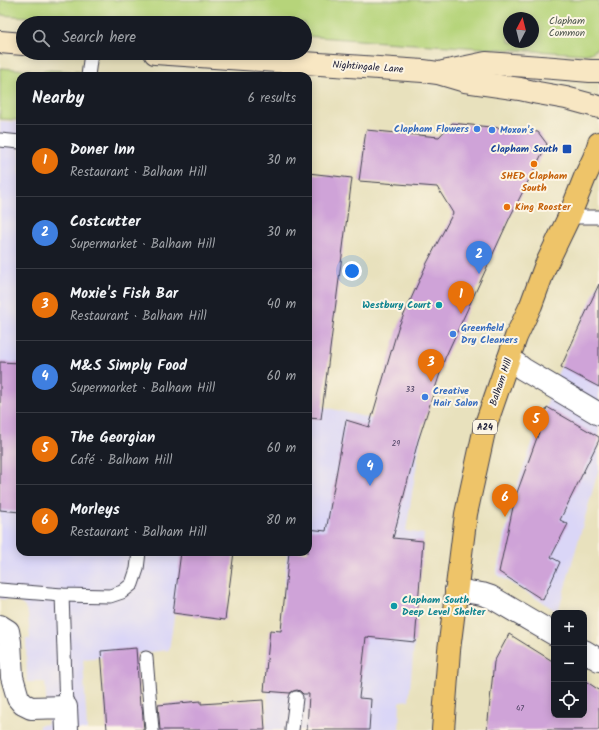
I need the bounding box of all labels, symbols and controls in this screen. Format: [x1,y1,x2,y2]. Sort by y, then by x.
north arrow [503,12,539,48]
park label: Clapham Common [549,13,585,41]
search box [16,16,312,60]
text: Search here [62,26,136,50]
icon: search [30,27,52,49]
street label: Nightingale Lane [332,57,405,77]
text: Nearby [32,85,84,112]
text: 6 results [248,88,296,109]
place label: Clapham Flowers [394,121,469,137]
place label: Moxon's [500,122,534,138]
marker: Clapham Flowers [472,124,482,134]
marker: Moxon's [487,125,497,135]
text: Doner Inn [70,138,135,162]
place label: Clapham South [491,141,558,157]
marker: Clapham South [561,143,573,155]
text: 1 [43,150,47,171]
text: 30 m [267,150,296,171]
marker: SHED Clapham South [529,159,539,169]
text: Restaurant · Balham Hill [70,162,207,183]
place label: SHED Clapham South [501,168,567,196]
place label: King Rooster [515,199,571,215]
marker: King Rooster [502,202,512,212]
text: Costcutter [70,210,141,234]
text: 2 [41,222,49,243]
text: 30 m [267,222,296,243]
text: Supermarket · Balham Hill [70,234,215,255]
pin: 2 [466,241,492,274]
your location [342,261,362,281]
pin: 1 [448,281,474,314]
text: Moxie's Fish Bar [70,282,178,306]
text: 3 [41,294,49,315]
text: 40 m [267,294,296,315]
place label: Westbury Court [362,297,431,313]
marker: Westbury Court [434,300,444,310]
text: Restaurant · Balham Hill [70,306,207,327]
place label: Greenfield Dry Cleaners [461,320,518,348]
marker: Greenfield Dry Cleaners [448,329,458,339]
pin: 3 [418,349,444,382]
text: M&S Simply Food [70,354,187,378]
street label: Balham Hill [485,355,517,408]
text: 4 [41,366,49,387]
text: 60 m [267,366,296,387]
text: Supermarket · Balham Hill [70,378,215,399]
house number: 33 [405,383,415,396]
place label: Creative Hair Salon [433,383,479,411]
marker: Creative Hair Salon [420,392,430,402]
pin: 5 [523,406,549,439]
road number: A24 [473,420,497,434]
text: The Georgian [70,426,155,450]
house number: 29 [392,437,400,450]
text: 5 [42,438,48,459]
text: 60 m [267,438,296,459]
text: Café · Balham Hill [70,450,172,471]
pin: 4 [357,453,383,486]
pin: 6 [492,484,518,517]
text: Morleys [70,498,120,522]
text: 6 [41,510,49,531]
text: 80 m [266,510,296,531]
text: Restaurant · Balham Hill [70,522,207,543]
place label: Clapham South Deep Level Shelter [402,592,486,620]
marker: Clapham South Deep Level Shelter [389,601,399,611]
map controls [551,610,587,718]
button: + [551,610,587,646]
button: − [551,646,587,682]
button: locate [551,682,587,718]
house number: 47 [516,702,524,715]

